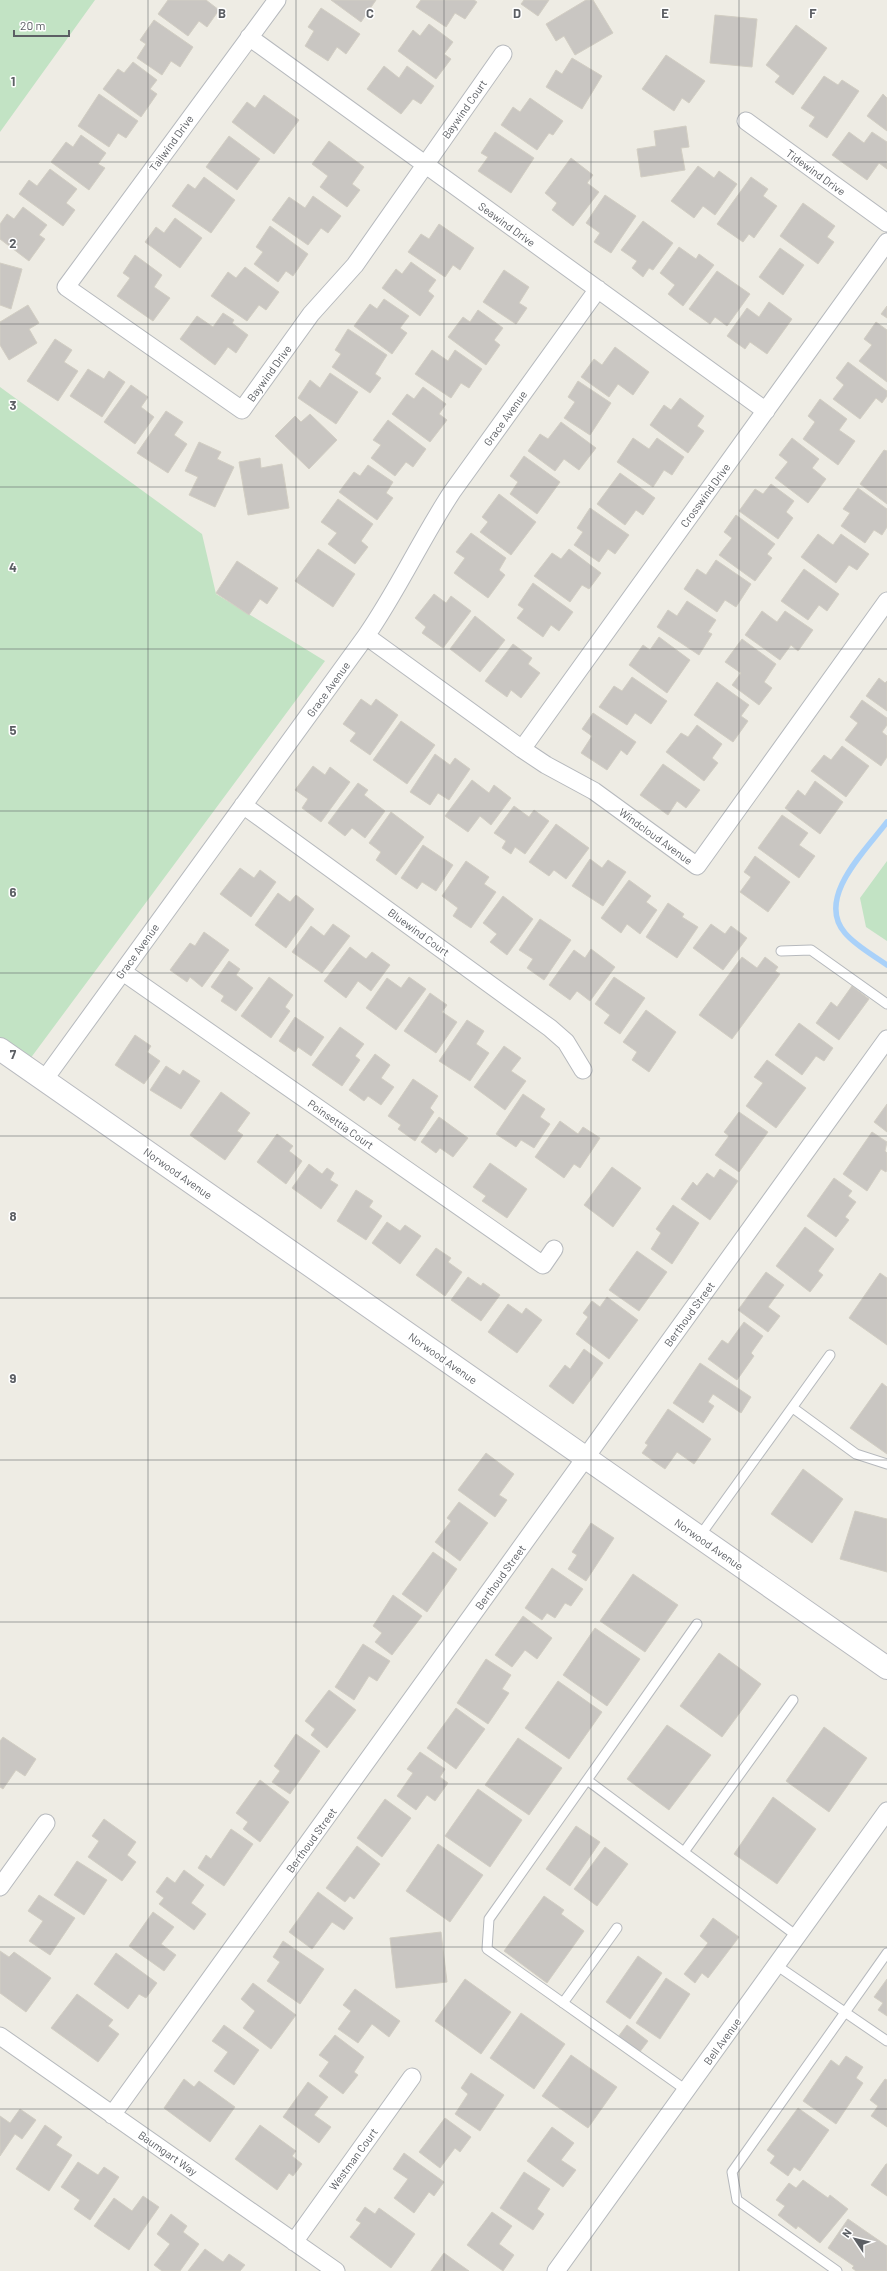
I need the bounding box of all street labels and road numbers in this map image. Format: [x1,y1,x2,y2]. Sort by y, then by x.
street label: Baywind Court [439,77,489,141]
street label: Tailwind Drive [146,112,196,174]
street label: Tidewind Drive [784,146,848,198]
street label: Seawind Drive [476,199,538,249]
street label: Baywind Drive [244,342,294,404]
street label: Grace Avenue [481,388,529,448]
street label: Crosswind Drive [677,460,733,530]
street label: Grace Avenue [304,659,352,719]
street label: Windcloud Avenue [617,805,695,867]
street label: Bluewind Court [386,905,452,959]
street label: Grace Avenue [113,921,161,981]
street label: Poinsettia Court [306,1096,376,1152]
street label: Norwood Avenue [141,1145,215,1202]
street label: Berthoud Street [661,1279,717,1349]
street label: Norwood Avenue [406,1330,480,1387]
street label: Norwood Avenue [672,1516,746,1573]
street label: Berthoud Street [472,1542,528,1612]
street label: Berthoud Street [283,1805,339,1875]
street label: Bell Avenue [701,2015,743,2067]
street label: Westman Court [326,2125,380,2193]
street label: Baumgart Way [136,2128,200,2178]

